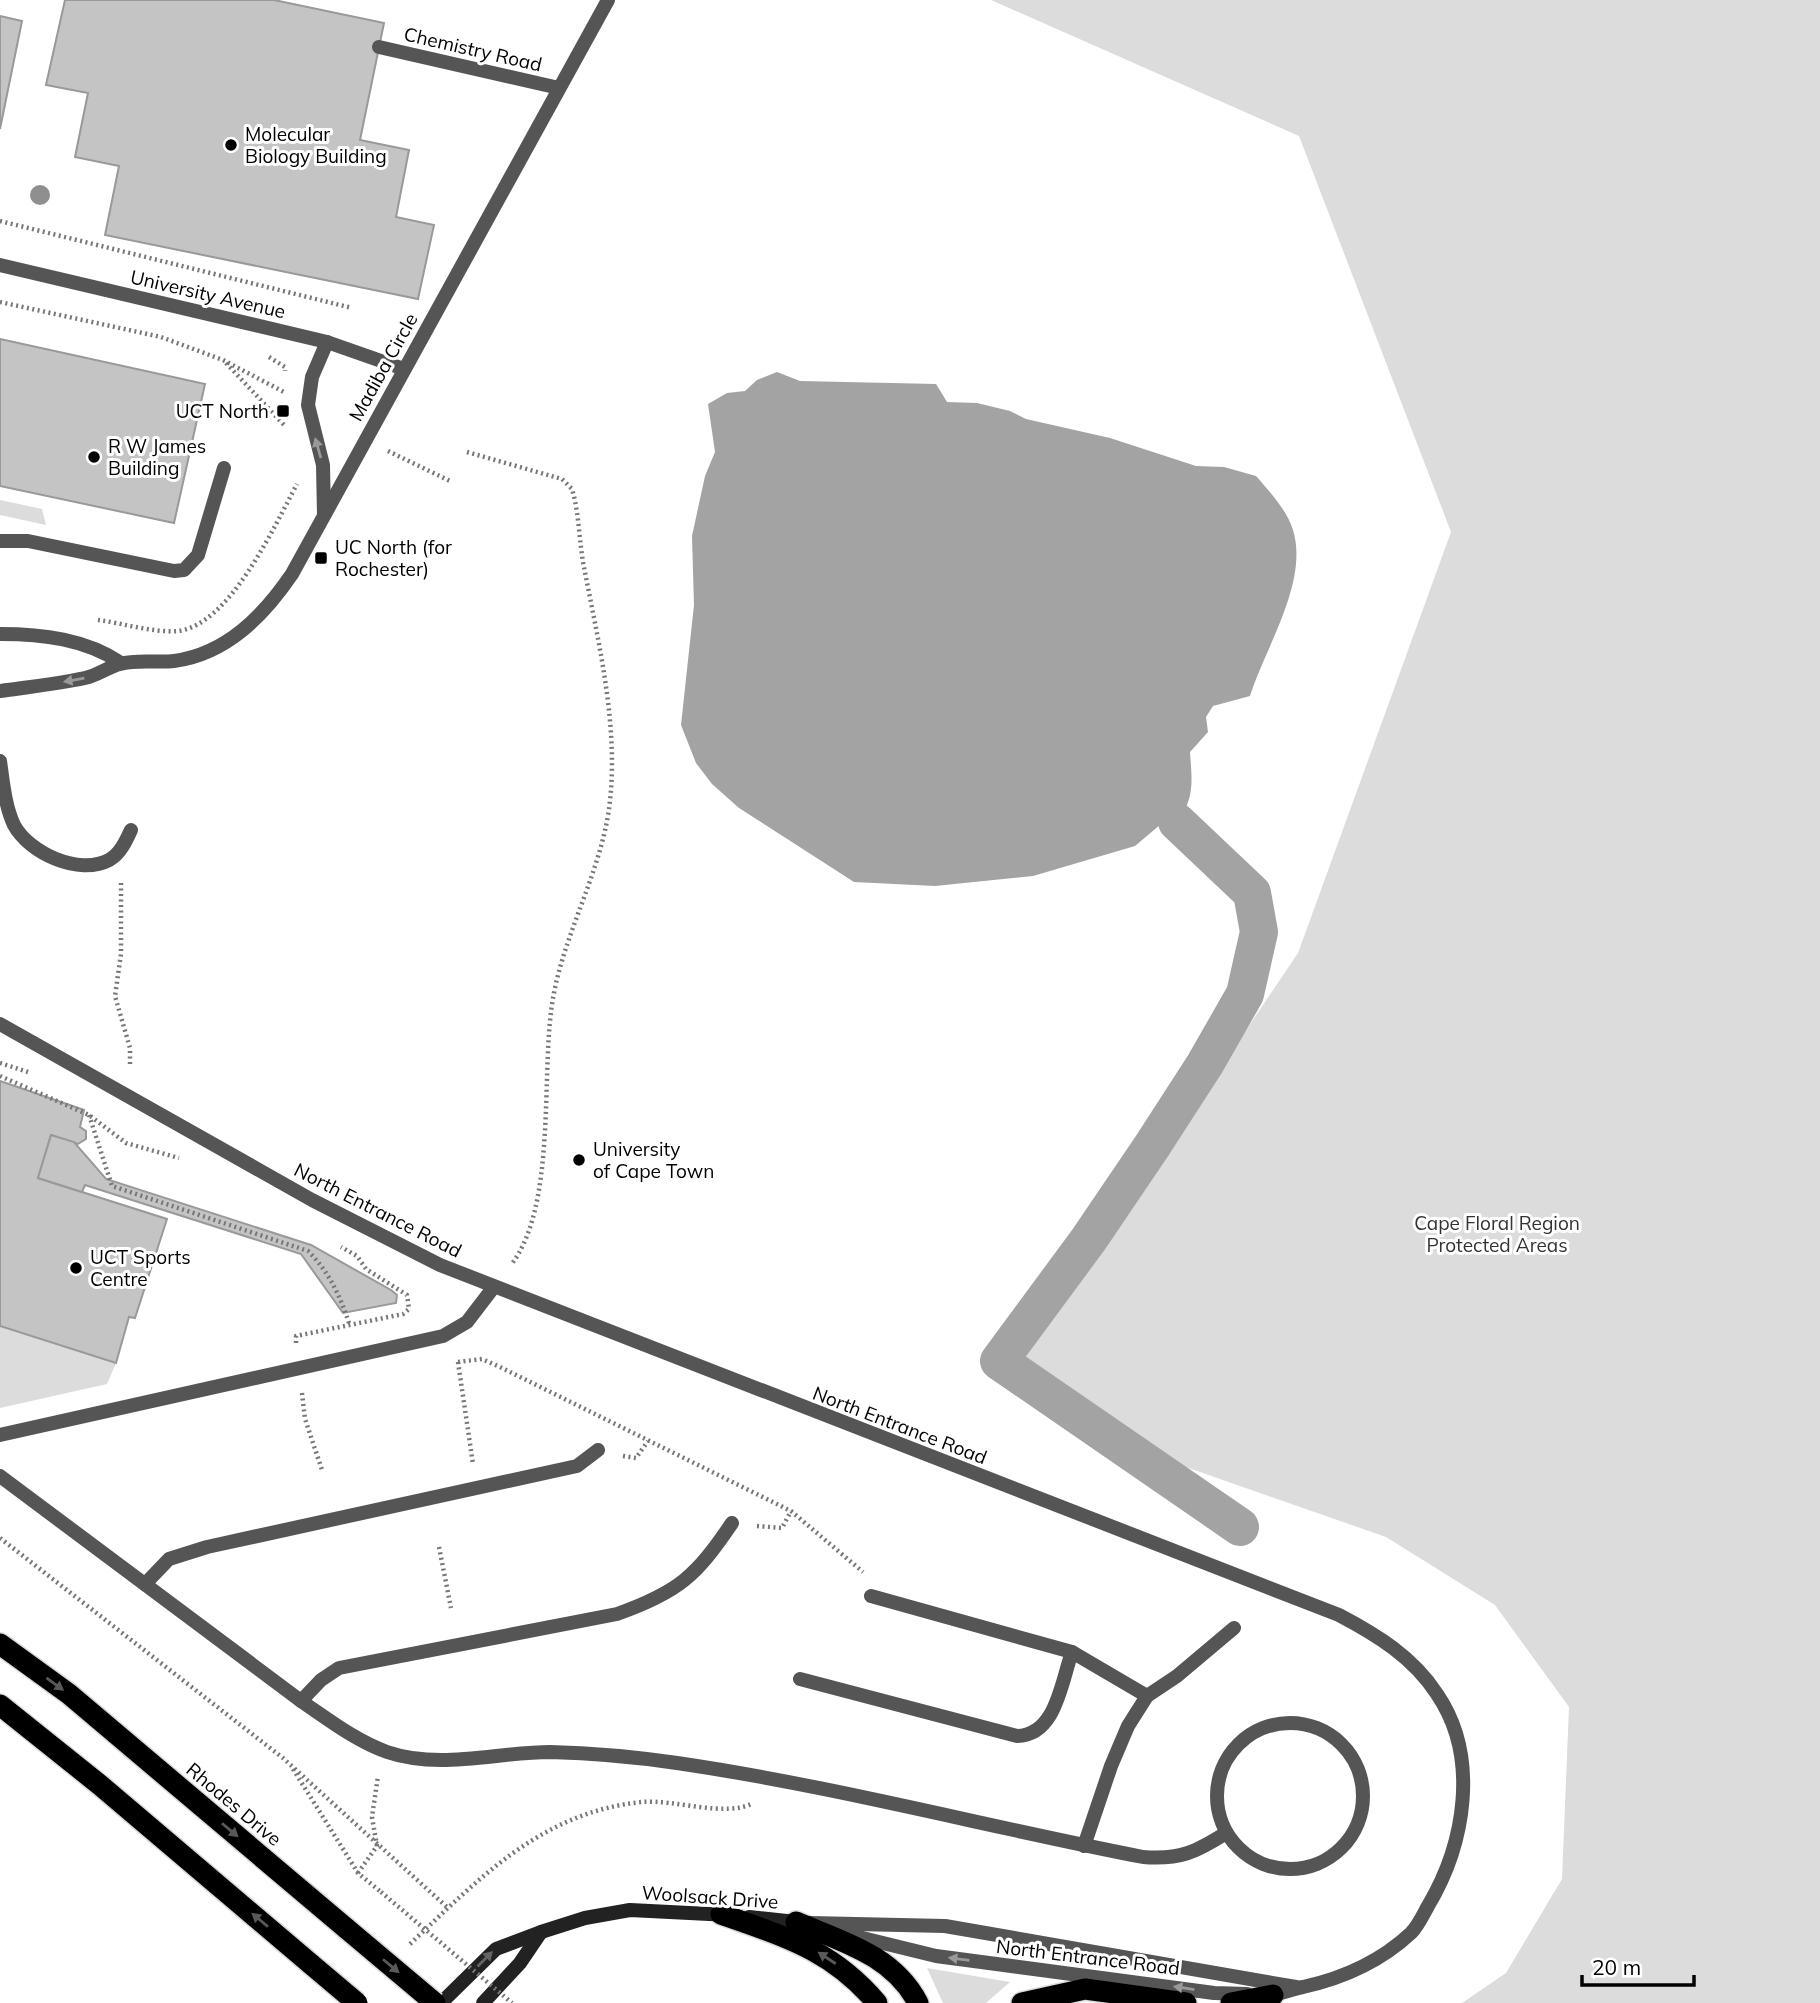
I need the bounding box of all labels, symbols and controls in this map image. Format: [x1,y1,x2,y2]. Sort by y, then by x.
street label: Chemistry Road [402,21,544,77]
place label: Molecular Biology Building [245,122,387,168]
marker: Molecular Biology Building [223,137,239,153]
street label: University Avenue [128,264,288,324]
street label: Madiba Circle [343,309,423,425]
place label: UCT North [176,399,269,423]
marker: UCT North [275,403,291,419]
place label: R W James Building [108,434,206,480]
one-way arrow [313,437,323,458]
marker: R W James Building [86,449,102,465]
place label: UC North (for Rochester) [335,535,452,581]
marker: UC North (for Rochester) [313,550,329,566]
one-way arrow [63,675,85,686]
place label: University of Cape Town [593,1137,714,1183]
marker: University of Cape Town [571,1152,587,1168]
street label: North Entrance Road [290,1157,466,1263]
park label: Cape Floral Region Protected Areas [1414,1211,1580,1257]
place label: UCT Sports Centre [90,1245,191,1291]
marker: UCT Sports Centre [68,1260,84,1276]
street label: North Entrance Road [810,1381,990,1469]
one-way arrow [46,1677,64,1691]
street label: Rhodes Drive [181,1757,287,1851]
one-way arrow [221,1822,239,1838]
street label: Woolsack Drive [641,1880,779,1914]
one-way arrow [251,1913,269,1928]
street label: North Entrance Road [995,1934,1181,1980]
scale bar [1582,1944,1694,1988]
one-way arrow [477,1951,493,1968]
one-way arrow [817,1951,836,1964]
one-way arrow [948,1954,970,1965]
text: 20 m [1592,1954,1641,1980]
one-way arrow [382,1958,400,1974]
one-way arrow [1173,1983,1195,1994]

